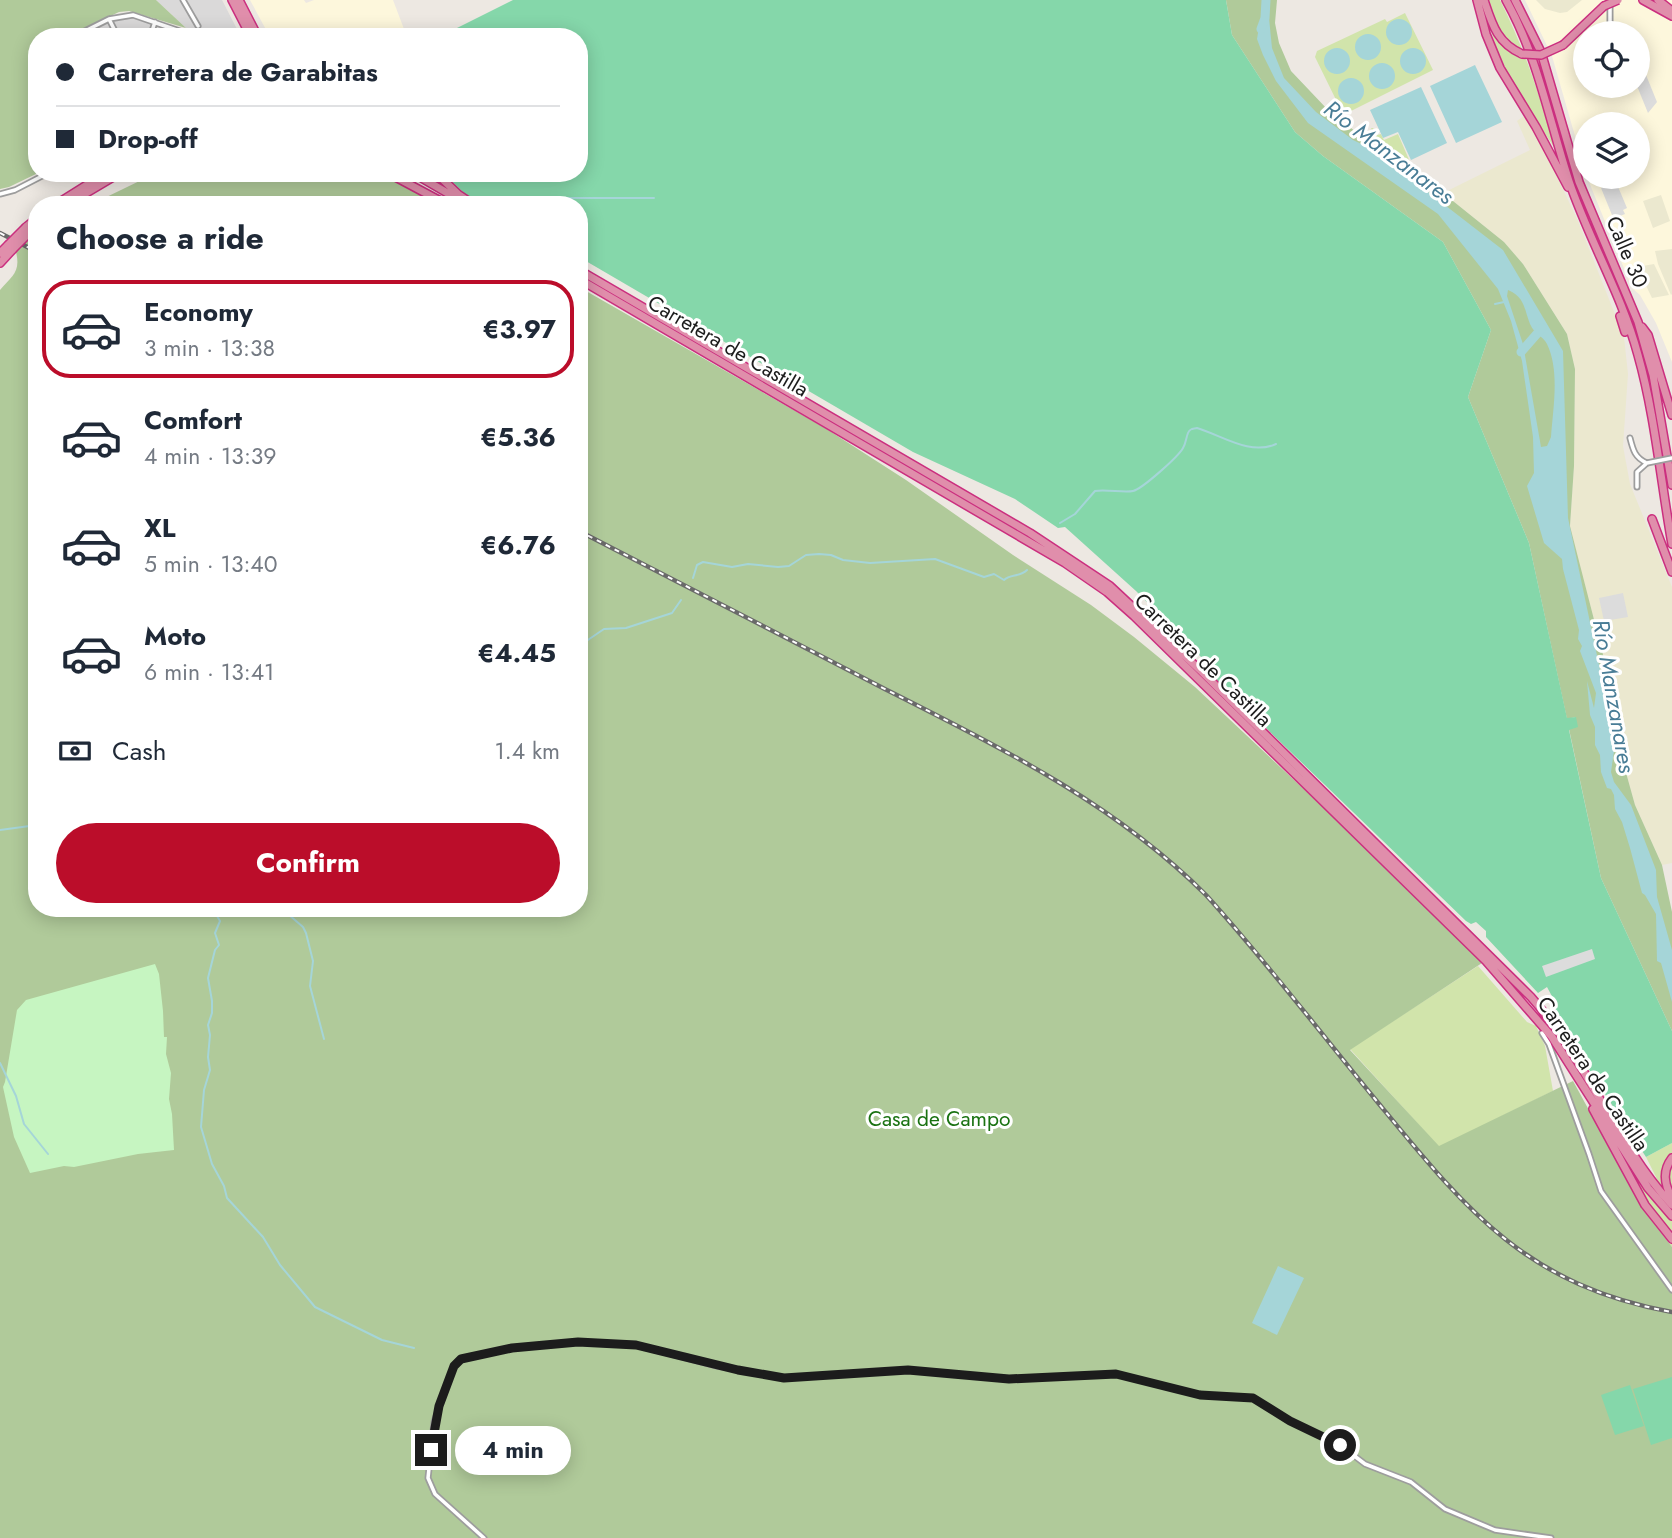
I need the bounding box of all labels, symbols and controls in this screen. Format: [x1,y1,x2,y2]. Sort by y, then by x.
map controls [1573,21,1650,189]
button: locate [1573,21,1650,98]
text: Carretera de Garabitas [98,53,378,91]
water label: Río Manzanares [1317,92,1462,213]
button: layers [1573,112,1650,189]
text: Drop-off [98,120,198,158]
street label: Calle 30 [1598,211,1656,293]
text: Choose a ride [56,215,264,261]
street label: Carretera de Castilla [642,288,814,404]
text: Economy [144,293,253,331]
icon: car [60,298,123,361]
text: €3.97 [483,310,556,348]
text: 3 min · 13:38 [144,331,275,365]
text: Comfort [144,401,242,439]
icon: car [60,406,123,469]
text: €5.36 [480,418,556,456]
text: 4 min · 13:39 [144,439,277,473]
text: XL [144,509,176,547]
icon: car [60,514,123,577]
text: €6.76 [480,526,556,564]
text: 5 min · 13:40 [144,547,278,581]
street label: Carretera de Castilla [1127,586,1279,734]
text: Moto [144,617,206,655]
water label: Río Manzanares [1584,617,1644,776]
icon: car [60,622,123,685]
text: €4.45 [478,634,556,672]
text: 6 min · 13:41 [144,655,274,689]
icon: cash [56,732,94,770]
text: Cash [112,732,166,770]
text: 1.4 km [494,734,560,768]
button: Confirm [56,823,560,903]
street label: Carretera de Castilla [1530,991,1656,1157]
park label: Casa de Campo [868,1104,1010,1134]
callout: 4 min [456,1426,571,1474]
route start [1324,1429,1356,1461]
text: 4 min [482,1433,544,1467]
route end [415,1434,447,1466]

